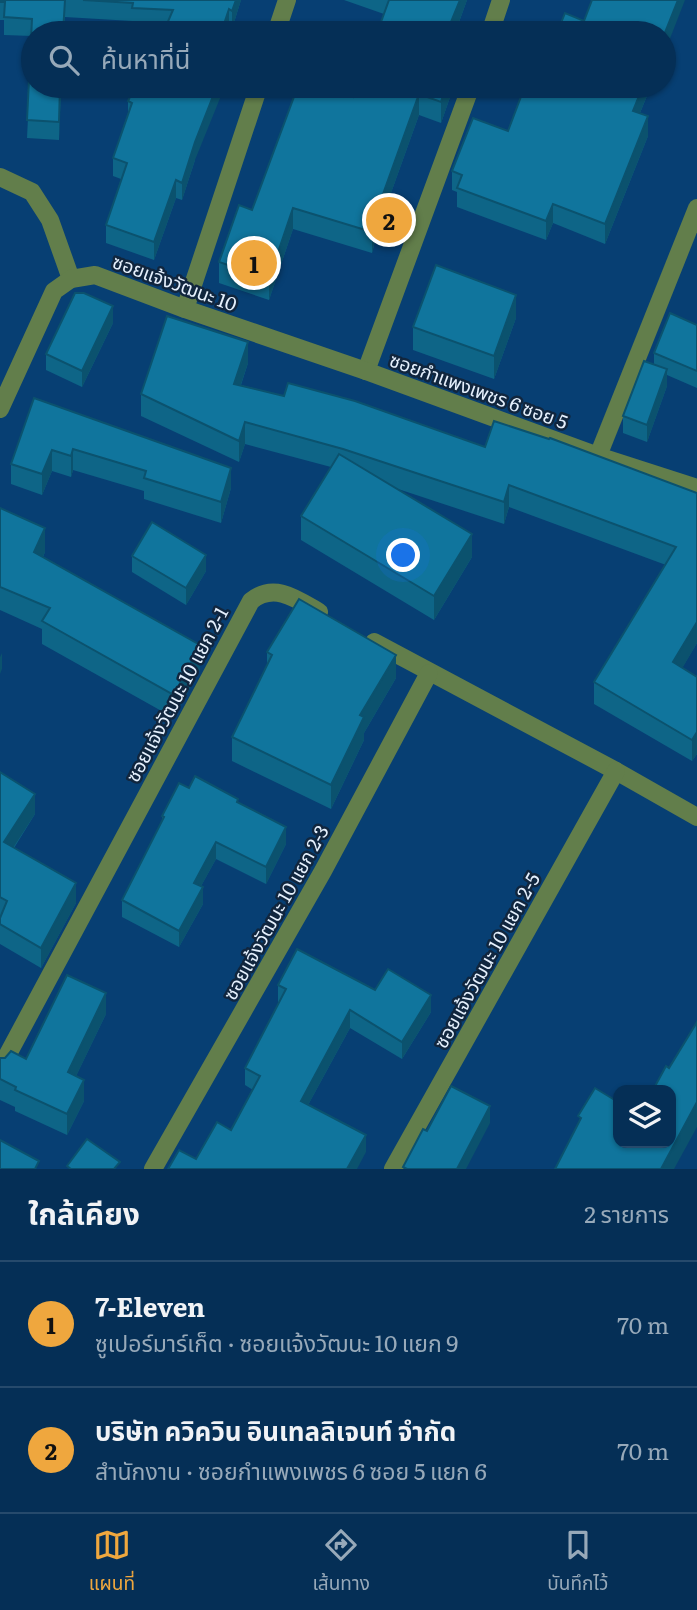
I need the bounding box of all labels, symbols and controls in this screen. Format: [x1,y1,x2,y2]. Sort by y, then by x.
search box [21,21,676,98]
text: ค้นหาที่นี่ [101,38,191,77]
icon: search [45,41,83,79]
pin: 2 [366,194,412,246]
pin: 1 [231,237,277,289]
street label: ซอยแจ้งวัฒนะ 10 [109,247,241,317]
street label: ซอยกำแพงเพชร 6 ซอย 5 [386,345,572,435]
your location [386,538,420,572]
street label: ซอยแจ้งวัฒนะ 10 แยก 2-1 [118,601,234,787]
street label: ซอยแจ้งวัฒนะ 10 แยก 2-3 [215,819,335,1005]
street label: ซอยแจ้งวัฒนะ 10 แยก 2-5 [426,867,546,1053]
map controls [613,1085,676,1148]
button: layers [613,1085,676,1148]
text: ใกล้เคียง [28,1190,140,1234]
text: 2 รายการ [584,1196,669,1230]
text: 7-Eleven [95,1286,205,1325]
text: 1 [46,1307,56,1341]
text: 70 m [617,1307,669,1341]
text: ซูเปอร์มาร์เก็ต · ซอยแจ้งวัฒนะ 10 แยก 9 [95,1325,458,1359]
text: บริษัท ควิควิน อินเทลลิเจนท์ จำกัด [95,1410,456,1449]
text: 2 [45,1433,57,1467]
text: 70 m [617,1433,669,1467]
text: สำนักงาน · ซอยกำแพงเพชร 6 ซอย 5 แยก 6 [95,1453,487,1487]
tab: แผนที่ [89,1526,135,1599]
tab: เส้นทาง [312,1526,370,1599]
tab: บันทึกไว้ [547,1526,608,1599]

